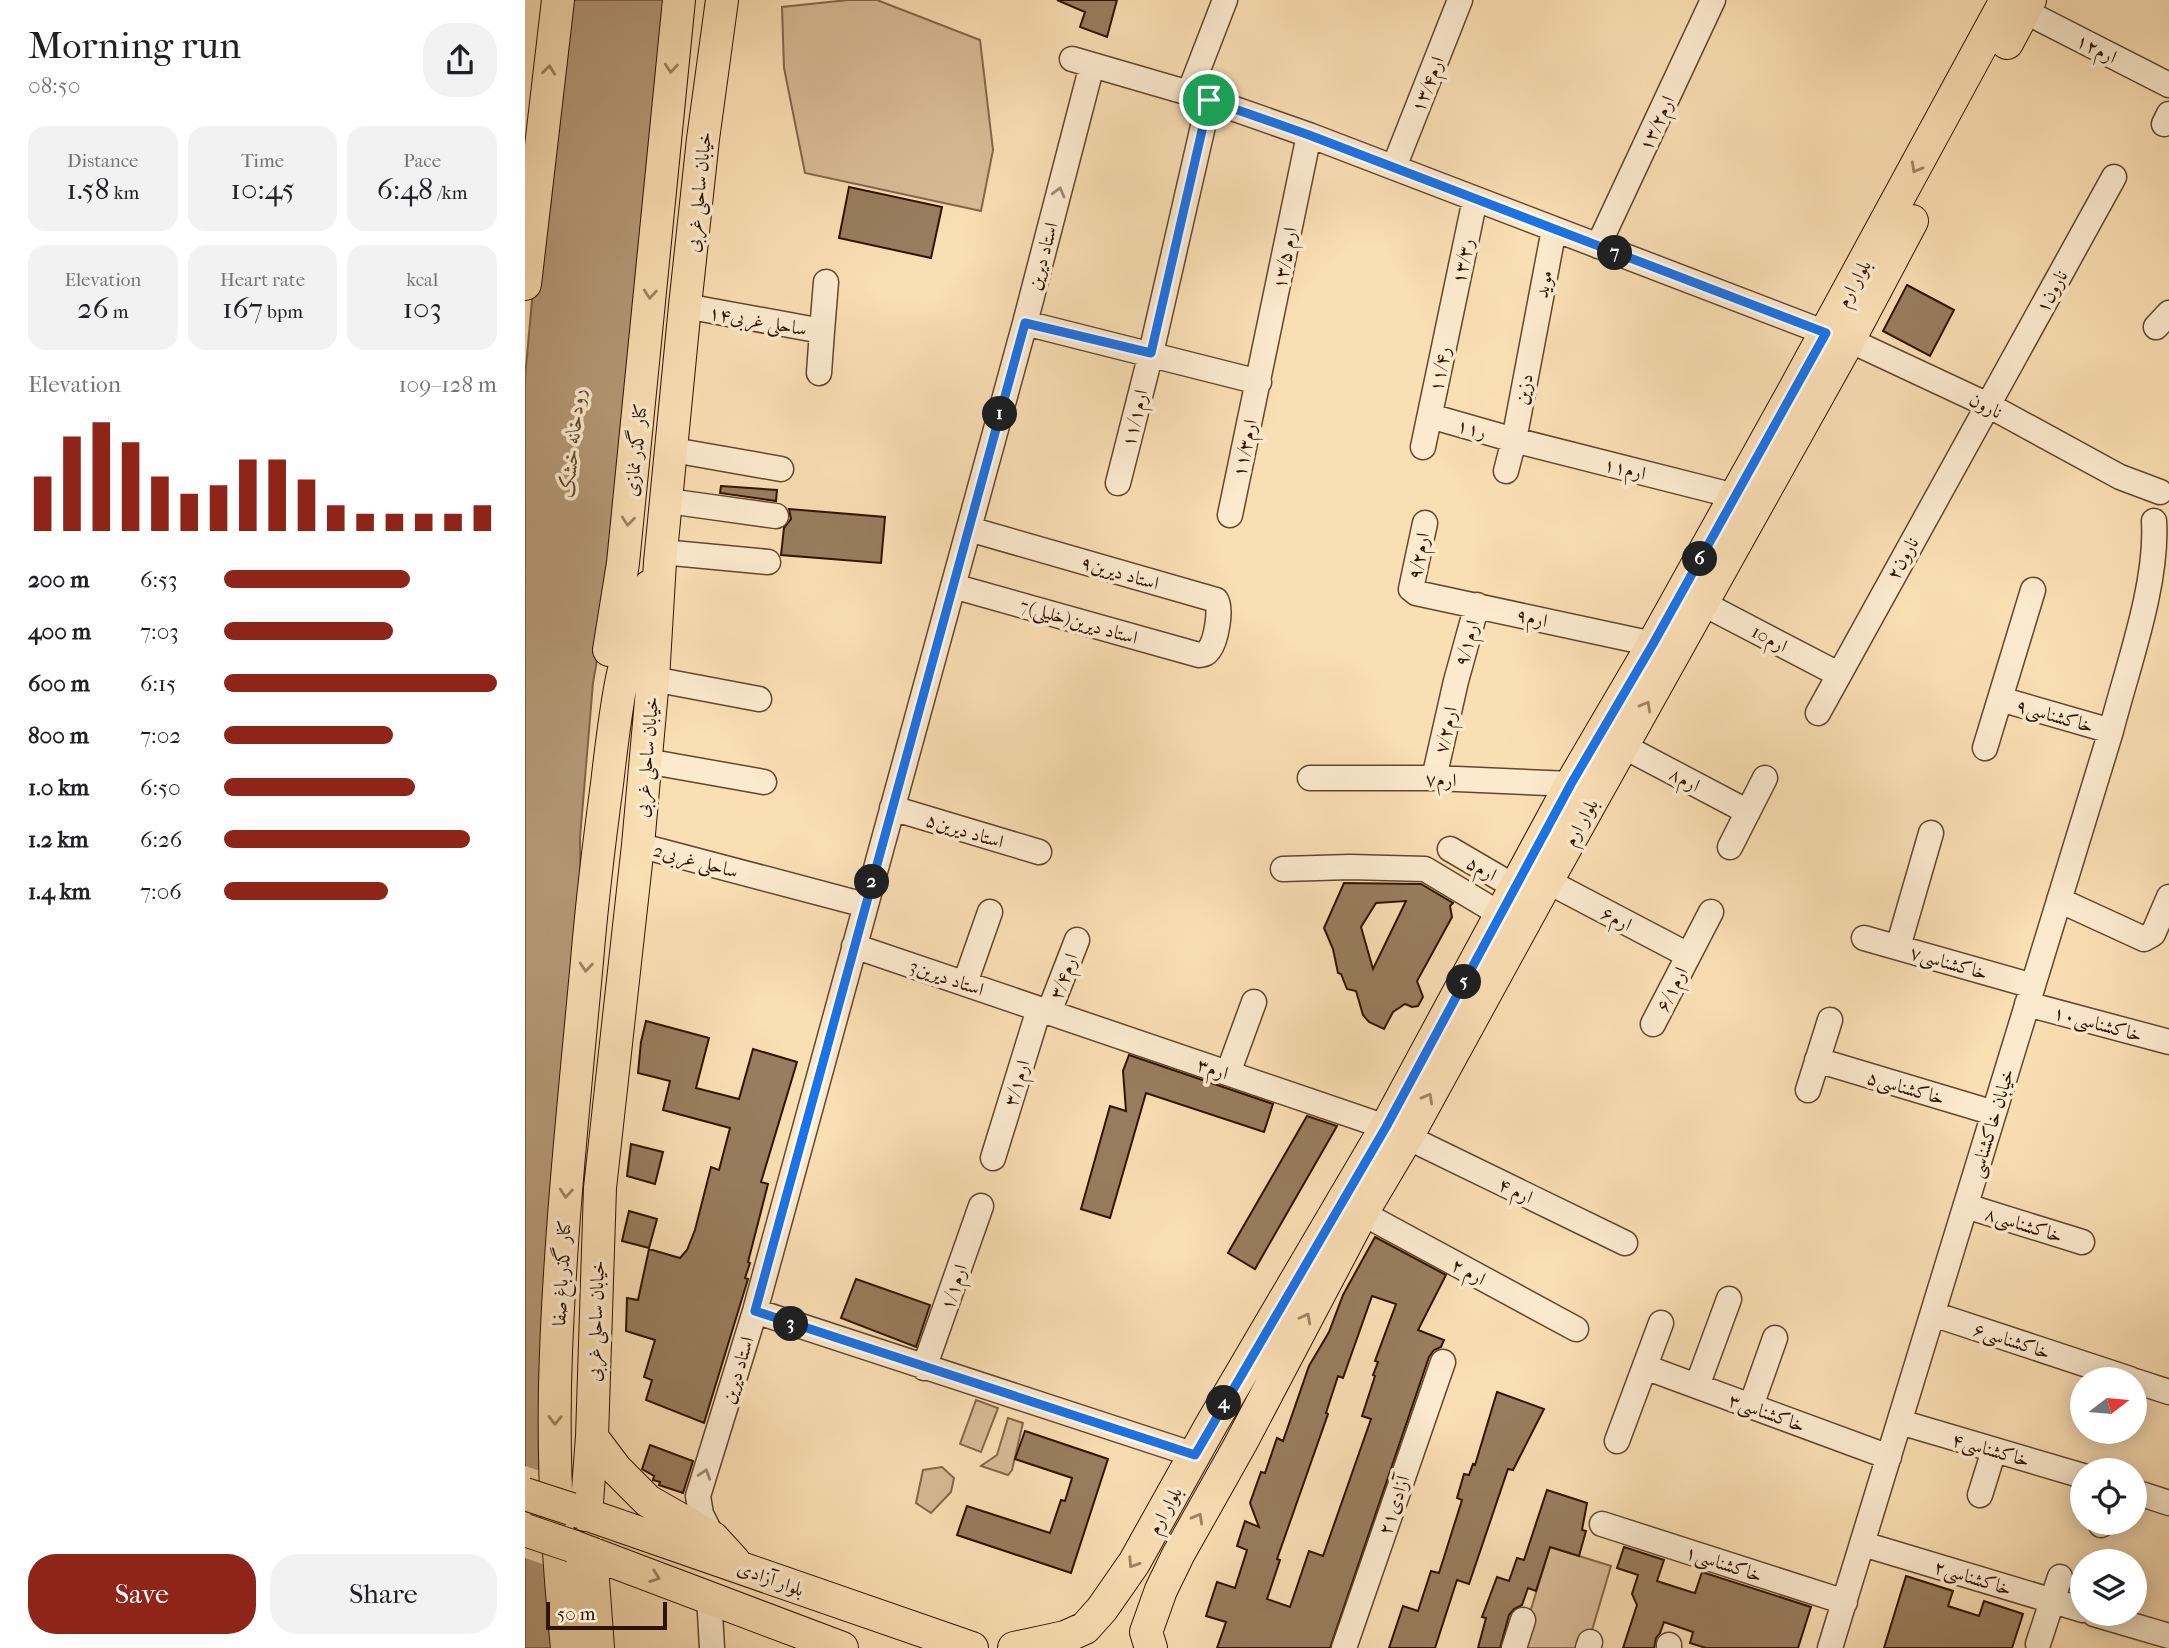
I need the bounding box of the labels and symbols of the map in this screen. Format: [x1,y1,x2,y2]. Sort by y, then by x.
street label: ارم۱۲ [2070,29,2120,73]
street label: ۱۳/۴ارم [1407,53,1454,117]
one-way arrow [664,63,679,74]
one-way arrow [542,64,557,76]
pin [1179,70,1239,130]
street label: ۱۳/۲ارم [1635,92,1684,157]
street label: خیابان ساحلی غربی [682,131,719,254]
one-way arrow [1911,161,1924,173]
one-way arrow [1051,186,1065,198]
street label: استاد دیرین [1023,220,1063,292]
street label: ۱۳/۵ ارم [1268,225,1307,292]
pin: 7 [1597,236,1633,270]
street label: ۱۳/۳ر [1447,237,1478,286]
street label: بلوار ارم [1832,256,1880,313]
street label: نارون۱ [2031,266,2072,317]
street label: موید [1531,268,1558,300]
one-way arrow [643,289,658,300]
street label: ساحلی غربی۱۴ [707,302,809,343]
street label: ۱۱/۴ر [1425,345,1455,394]
street label: دزین [1510,372,1538,407]
water label: رودخانه خشک [554,387,590,499]
street label: ۱۱/۱ارم [1117,387,1158,450]
street label: نارون [1965,388,2006,423]
pin: 1 [983,396,1017,432]
street label: کنار گذر نمازی [617,402,652,498]
street label: ۱۱ر [1454,414,1489,444]
street label: ۱۱/۳ارم [1228,417,1267,480]
street label: ارم۱۱ [1600,453,1648,490]
one-way arrow [621,516,636,527]
street label: ۹/۲ارم [1404,531,1439,582]
street label: نارون۲ [1882,533,1923,584]
pin: 6 [1683,542,1717,576]
street label: استاد دیرین۹ [1078,551,1161,595]
street label: 7استاد دیرین(خلیلی) [1017,595,1140,652]
street label: ارم۹ [1513,604,1550,637]
street label: ۹/۱ارم [1450,618,1489,670]
street label: ارم10 [1745,620,1791,662]
street label: خاکشناسی۹ [2013,694,2096,739]
street label: خیابان ساحلی غربی [631,696,666,819]
one-way arrow [1638,701,1651,713]
street label: ۷/۲ارم [1430,705,1467,757]
street label: ارم۸ [1663,763,1704,801]
street label: ارم۷ [1425,768,1457,797]
street label: بلوار ارم [1559,795,1607,852]
street label: استاد دیرین۵ [923,809,1006,853]
street label: 2ساحلی غربی [650,839,741,886]
street label: ارم۵ [1460,851,1501,891]
pin: 2 [855,864,889,900]
street label: ارم۶ [1595,902,1636,940]
street label: خاکشناسی۷ [1907,941,1990,986]
street label: ۳/۴ارم [1045,950,1087,1004]
street label: 3استاد دیرین [907,955,987,1001]
one-way arrow [579,961,594,973]
street label: ۶/۱ارم [1651,963,1697,1018]
pin: 5 [1447,964,1481,1000]
street label: خاکشناسی۱۰ [2051,1002,2144,1048]
street label: ارم۳ [1193,1053,1231,1089]
street label: ۳/۱ارم [1000,1058,1039,1111]
street label: خاکشناسی۵ [1864,1066,1947,1111]
street label: خیابان خاکشناسی [1965,1066,2021,1181]
one-way arrow [1420,1093,1434,1105]
street label: ارم ۴ [1493,1173,1536,1213]
one-way arrow [559,1188,574,1199]
street label: خاکشناسی۸ [1982,1203,2065,1249]
street label: کنار گذر باغ صفا [545,1219,580,1327]
street label: ارم ۲ [1445,1254,1489,1294]
street label: خیابان ساحلی غربی [583,1260,612,1382]
street label: ۱/۱ارم [936,1261,977,1315]
pin: 3 [773,1306,809,1342]
one-way arrow [1298,1313,1312,1325]
street label: خاکشناسی۶ [1970,1318,2053,1366]
street label: استاد دیرین [717,1334,759,1407]
north arrow [2070,1367,2147,1444]
pin: 4 [1207,1386,1241,1420]
street label: خاکشناسی۳ [1725,1389,1808,1439]
one-way arrow [547,1416,563,1426]
street label: خاکشناسی۴ [1949,1428,2032,1473]
one-way arrow [697,1468,712,1480]
street label: آزادی۲۱ [1374,1471,1415,1538]
street label: بلوار ارم [1143,1483,1191,1540]
one-way arrow [1190,1513,1203,1526]
street label: خاکشناسی۱ [1682,1541,1765,1589]
one-way arrow [1128,1555,1141,1568]
street label: خاکشناسی۲ [1931,1556,2014,1602]
street label: بلوار آزادی [734,1557,807,1601]
one-way arrow [649,1569,661,1583]
scale bar [546,1599,667,1631]

